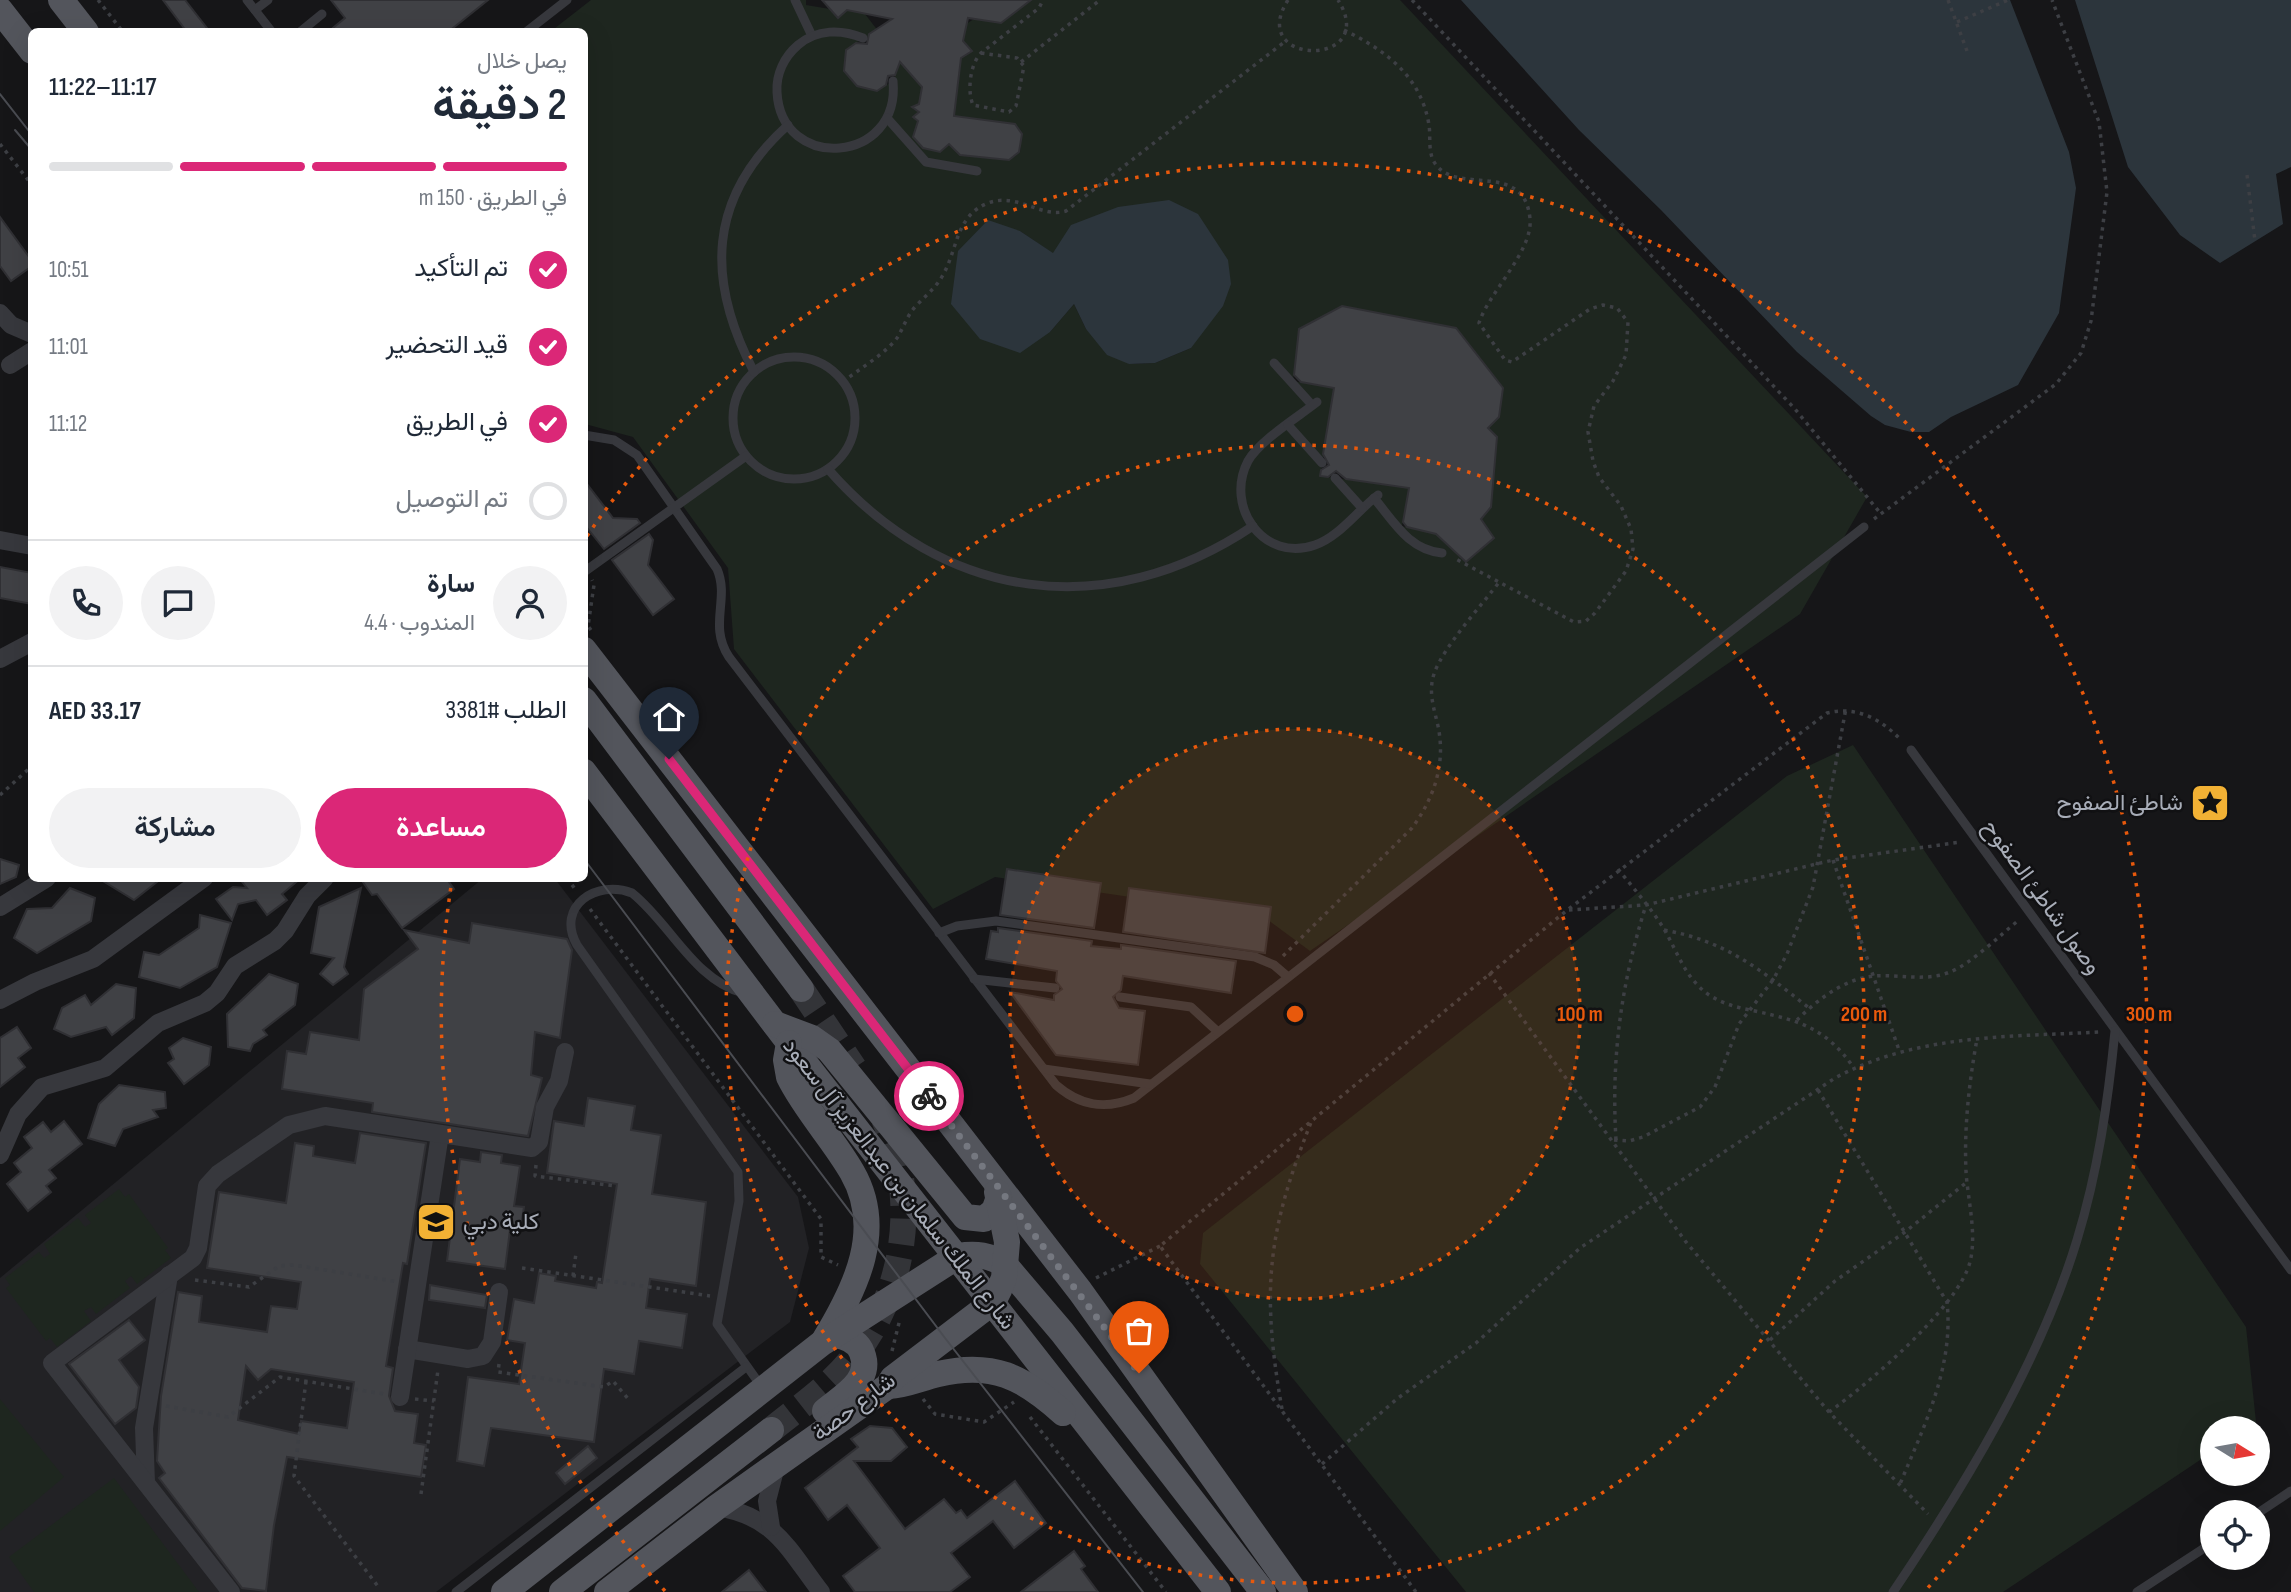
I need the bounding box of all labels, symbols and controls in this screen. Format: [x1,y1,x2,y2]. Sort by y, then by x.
text: يصل خلال [477,47,567,75]
text: 11:17–11:22 [49,72,156,103]
text: 2 دقيقة [432,78,567,133]
text: في الطريق · 150 m [419,184,567,212]
icon: check [529,251,567,289]
text: تم التأكيد [414,253,508,284]
text: 10:51 [49,256,89,284]
icon: check [529,328,567,366]
text: قيد التحضير [385,330,508,361]
text: 11:01 [49,333,88,361]
icon: check [529,405,567,443]
text: في الطريق [406,407,508,438]
text: 11:12 [49,410,87,438]
text: تم التوصيل [396,484,508,515]
button: phone [49,566,123,640]
button: chat [141,566,215,640]
button: person [493,566,567,640]
text: سارة [427,569,475,600]
text: المندوب · 4.4 [364,609,475,637]
pin [639,687,699,759]
text: الطلب #3381 [445,695,567,726]
text: AED 33.17 [49,696,141,727]
icon: home [650,698,688,736]
place icon: شاطئ الصفوح [2189,782,2231,824]
button: مشاركة [49,788,301,868]
button: مساعدة [315,788,567,868]
place label: شاطئ الصفوح [2056,789,2183,818]
street label: وصول شاطئ الصفوح [1976,814,2108,980]
centre of rings [1283,1002,1307,1026]
text: 100 m [1557,1002,1603,1027]
text: 200 m [1841,1002,1887,1027]
text: 300 m [2126,1002,2172,1027]
street label: شارع الملك سلمان بن عبدالعزيز آل سعود [776,1033,1022,1336]
courier [894,1061,964,1131]
icon: bike [910,1077,948,1115]
school or university icon: كلية دبي [415,1201,457,1243]
place label: كلية دبي [463,1208,539,1240]
pin [1109,1301,1169,1373]
icon: bag [1120,1312,1158,1350]
street label: شارع حصة [807,1367,902,1448]
north arrow [2200,1416,2270,1486]
map controls [2200,1416,2270,1570]
button: locate [2200,1500,2270,1570]

